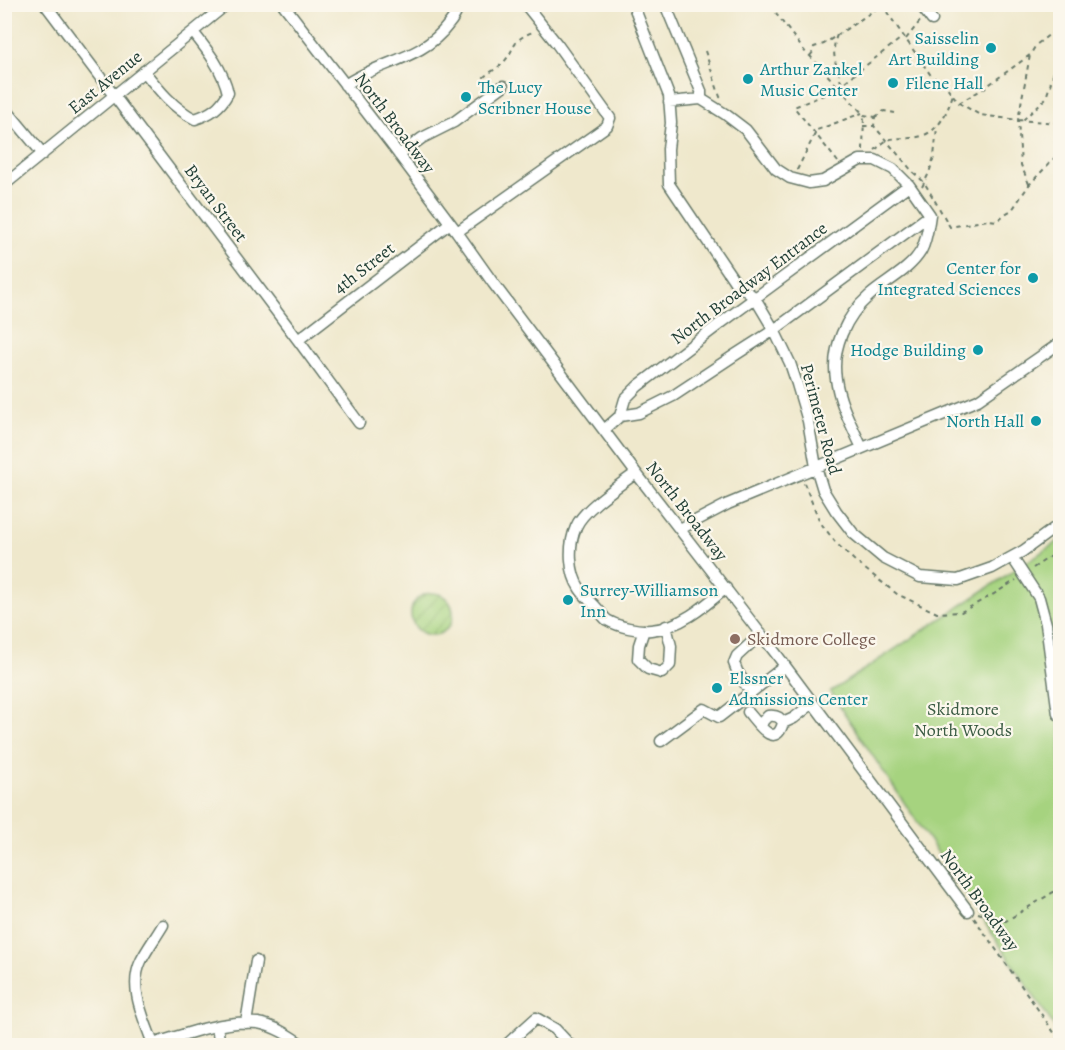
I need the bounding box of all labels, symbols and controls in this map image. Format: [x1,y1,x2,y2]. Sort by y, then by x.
place label: Saisselin Art Building [888,26,979,71]
marker: Saisselin Art Building [984,41,998,55]
street label: East Avenue [63,45,147,119]
place label: Arthur Zankel Music Center [759,57,863,102]
street label: North Broadway [349,68,441,179]
place label: Filene Hall [905,71,984,95]
marker: Arthur Zankel Music Center [741,72,755,86]
place label: The Lucy Scribner House [478,75,592,120]
marker: Filene Hall [886,76,900,90]
marker: The Lucy Scribner House [459,90,473,104]
street label: Bryan Street [179,159,253,247]
street label: North Broadway Entrance [666,216,832,350]
street label: 4th Street [328,236,400,299]
place label: Center for Integrated Sciences [877,256,1021,301]
marker: Center for Integrated Sciences [1026,271,1040,285]
place label: Hodge Building [850,338,966,362]
marker: Hodge Building [971,343,985,357]
street label: Perimeter Road [795,361,847,478]
place label: North Hall [946,409,1025,433]
marker: North Hall [1029,414,1043,428]
street label: North Broadway [640,456,734,567]
place label: Surrey-Williamson Inn [580,578,718,623]
marker: Surrey-Williamson Inn [561,593,575,607]
place label: Skidmore College [747,627,876,651]
marker: Skidmore College [728,632,742,646]
place label: Elssner Admissions Center [728,666,868,711]
marker: Elssner Admissions Center [710,681,724,695]
park label: Skidmore North Woods [914,697,1012,742]
street label: North Broadway [935,844,1026,957]

